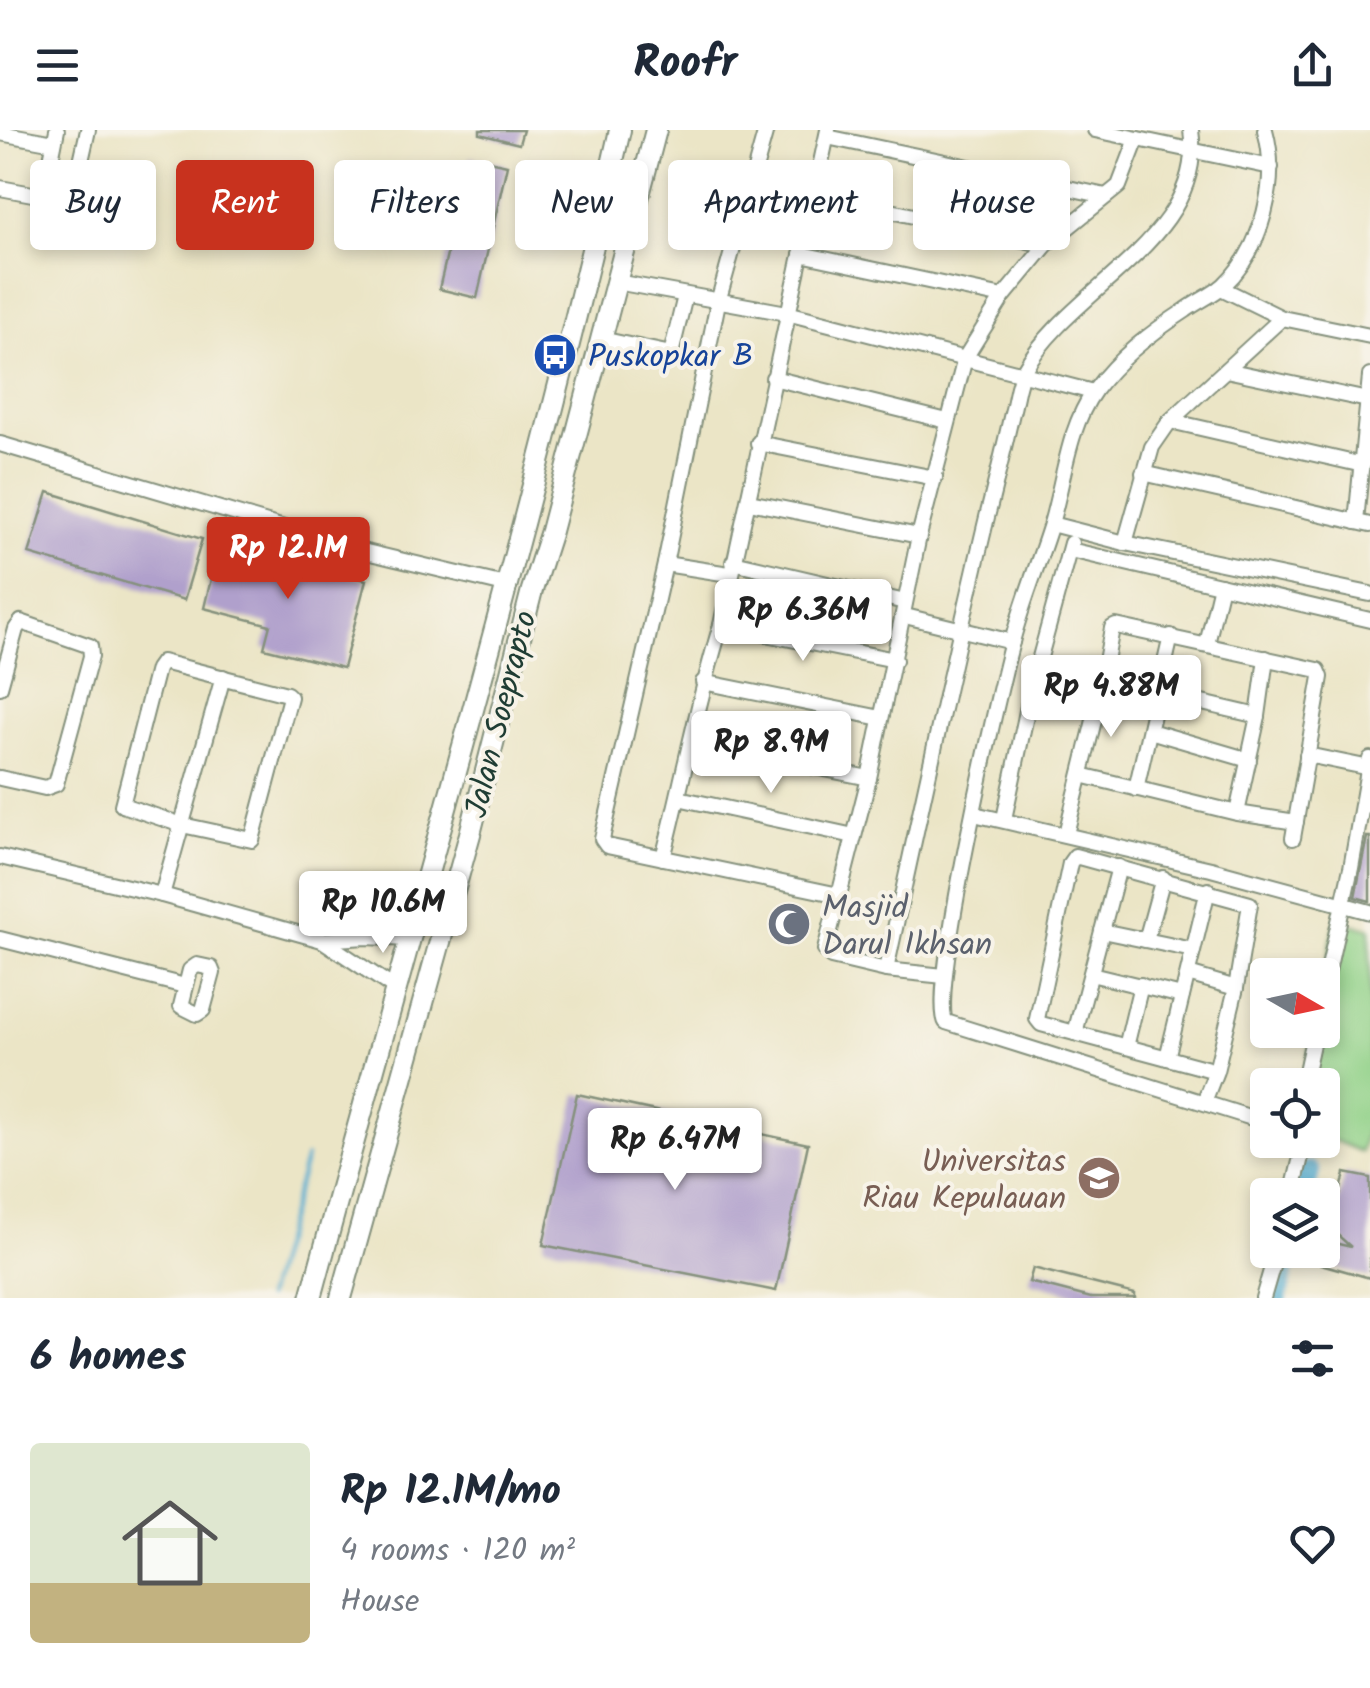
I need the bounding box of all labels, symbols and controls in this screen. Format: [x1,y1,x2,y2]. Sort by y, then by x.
text: Roofr [633,29,737,101]
icon: menu [30,38,85,93]
icon: share [1285,38,1340,93]
chip: Buy [30,160,156,250]
chip: Rent [176,160,314,250]
chip: Filters [334,160,495,250]
chip: New [515,160,648,250]
chip: Apartment [668,160,893,250]
chip: House [913,160,1070,250]
bus stop icon: Puskopkar B [532,332,578,378]
place label: Puskopkar B [588,332,753,383]
pin: Rp 12.1M [185,517,391,602]
text: Rp 12.1M [229,524,347,575]
pin: Rp 6.36M [700,579,906,664]
text: Rp 6.36M [737,586,869,637]
street label: Jalan Soeprapto [452,606,553,823]
pin: Rp 4.88M [1008,655,1214,740]
text: Rp 4.88M [1043,662,1179,713]
pin: Rp 8.9M [679,711,863,796]
text: Rp 8.9M [713,718,829,769]
pin: Rp 10.6M [280,871,486,956]
text: Rp 10.6M [321,878,445,929]
place label: Masjid Darul Ikhsan [822,883,992,971]
mosque icon: Masjid Darul Ikhsan [766,901,812,947]
north arrow [1250,958,1340,1048]
map controls [1250,958,1340,1268]
button: locate [1250,1068,1340,1158]
pin: Rp 6.47M [572,1108,778,1193]
text: Rp 6.47M [610,1115,740,1166]
place label: Universitas Riau Kepulauan [862,1137,1066,1225]
school or university icon: Universitas Riau Kepulauan [1076,1155,1122,1201]
button: layers [1250,1178,1340,1268]
text: 6 homes [30,1325,186,1392]
icon: filters [1285,1331,1340,1386]
text: Rp 12.1M/mo [340,1459,561,1526]
icon: home [110,1483,230,1603]
icon: heart [1285,1516,1340,1571]
text: 4 rooms · 120 m² [340,1526,575,1577]
text: House [340,1577,419,1628]

